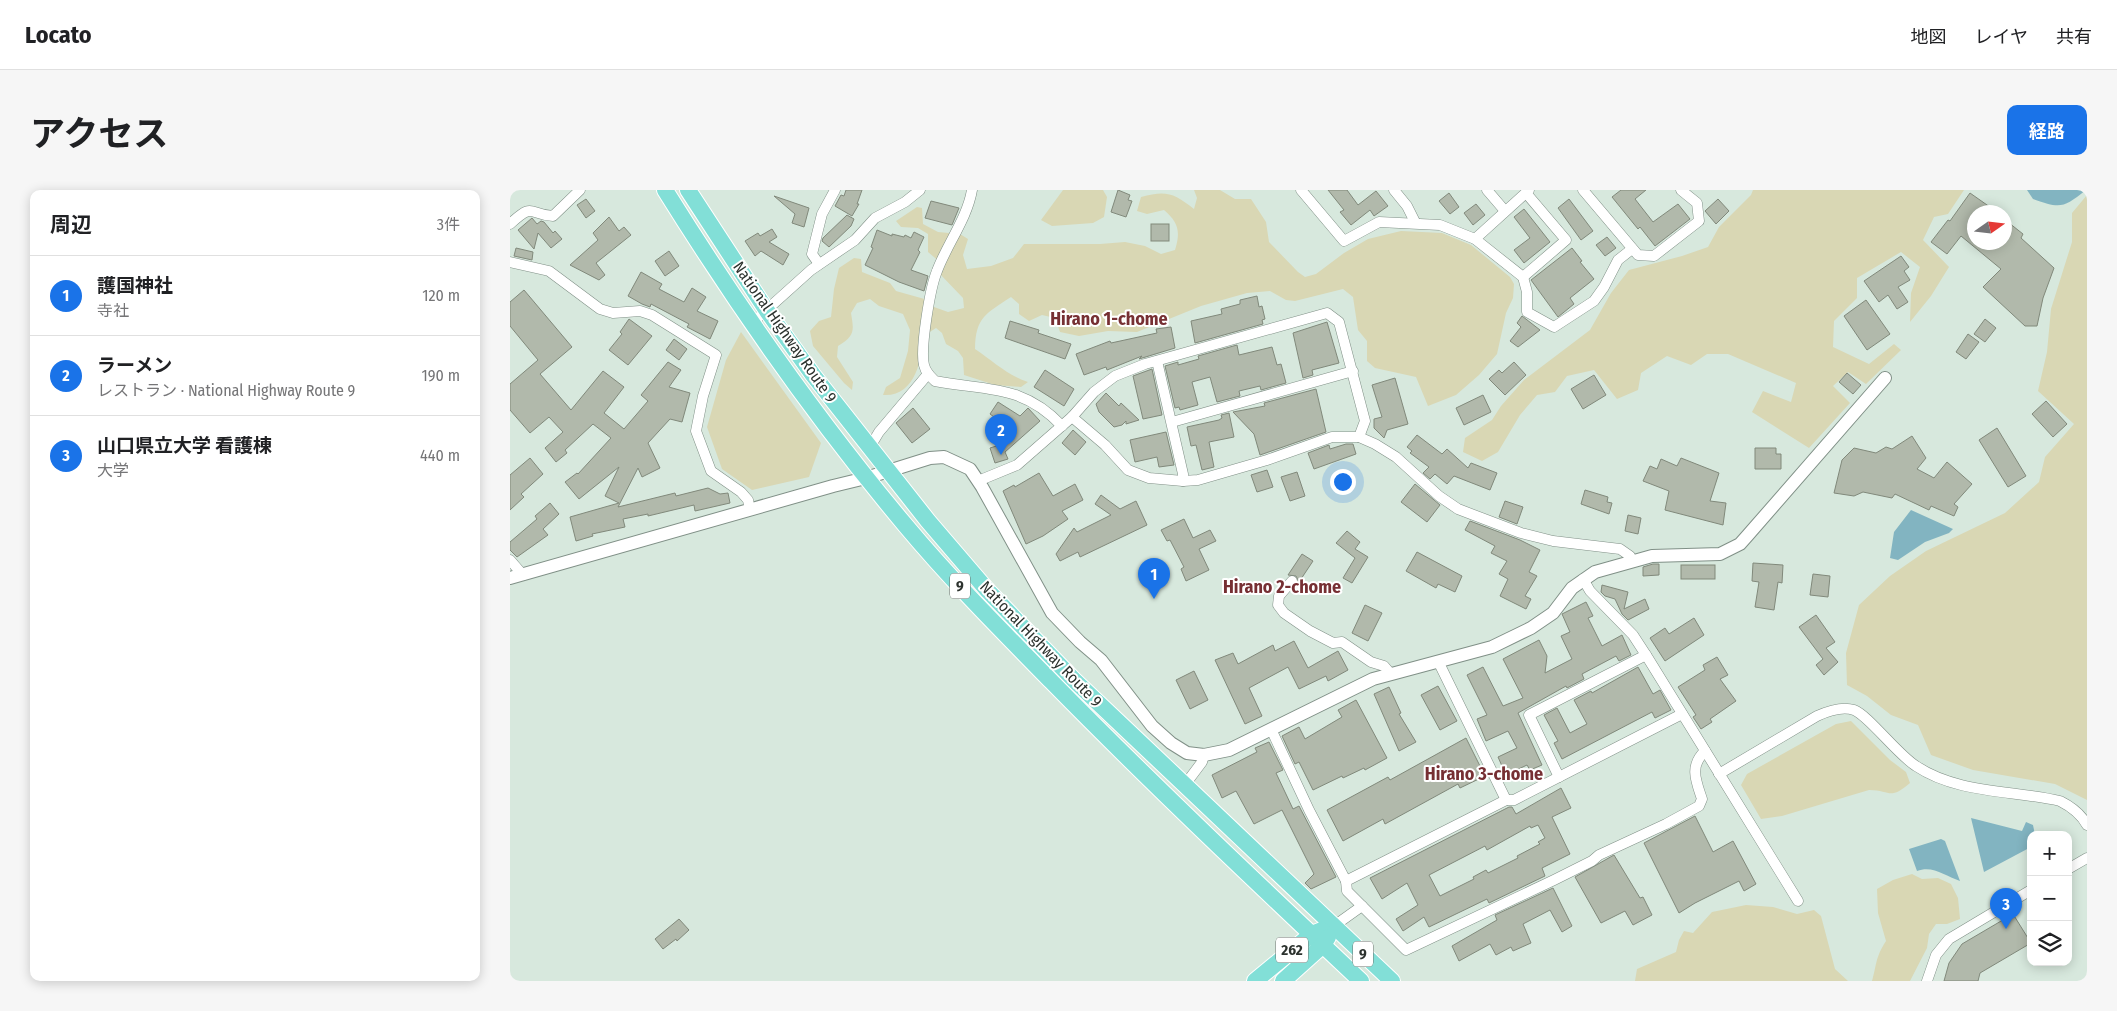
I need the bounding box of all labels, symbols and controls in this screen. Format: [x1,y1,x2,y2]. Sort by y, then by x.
text: Locato [25,21,91,49]
text: 地図 [1911,26,1947,48]
text: レイヤ [1975,26,2028,48]
text: 共有 [2056,26,2092,48]
button: 経路 [2007,105,2087,155]
text: アクセス [30,113,168,155]
north arrow [1967,205,2012,250]
text: 周辺 [50,212,92,238]
text: 3件 [437,215,460,234]
street label: National Highway Route 9 [729,258,841,406]
text: 護国神社 [97,274,173,297]
text: 1 [63,286,69,305]
text: 120 m [422,286,460,305]
text: 寺社 [97,301,129,320]
district label: Hirano 1-chome [1050,308,1168,330]
text: ラーメン [97,354,172,377]
text: 2 [62,366,70,385]
text: 190 m [422,366,460,385]
text: レストラン · National Highway Route 9 [97,381,355,400]
pin: 2 [985,414,1017,455]
text: 山口県立大学 看護棟 [97,434,272,457]
text: 3 [62,446,70,465]
text: 440 m [420,446,460,465]
text: 大学 [97,461,129,480]
your location [1330,469,1356,495]
pin: 1 [1138,558,1170,599]
road number: 9 [950,574,970,598]
district label: Hirano 2-chome [1223,576,1341,598]
street label: National Highway Route 9 [976,577,1106,711]
district label: Hirano 3-chome [1425,763,1543,785]
map controls [2027,831,2072,966]
button: + [2027,831,2072,876]
button: − [2027,876,2072,921]
pin: 3 [1990,888,2022,929]
button: layers [2027,921,2072,966]
road number: 262 [1276,938,1308,962]
road number: 9 [1353,942,1373,966]

